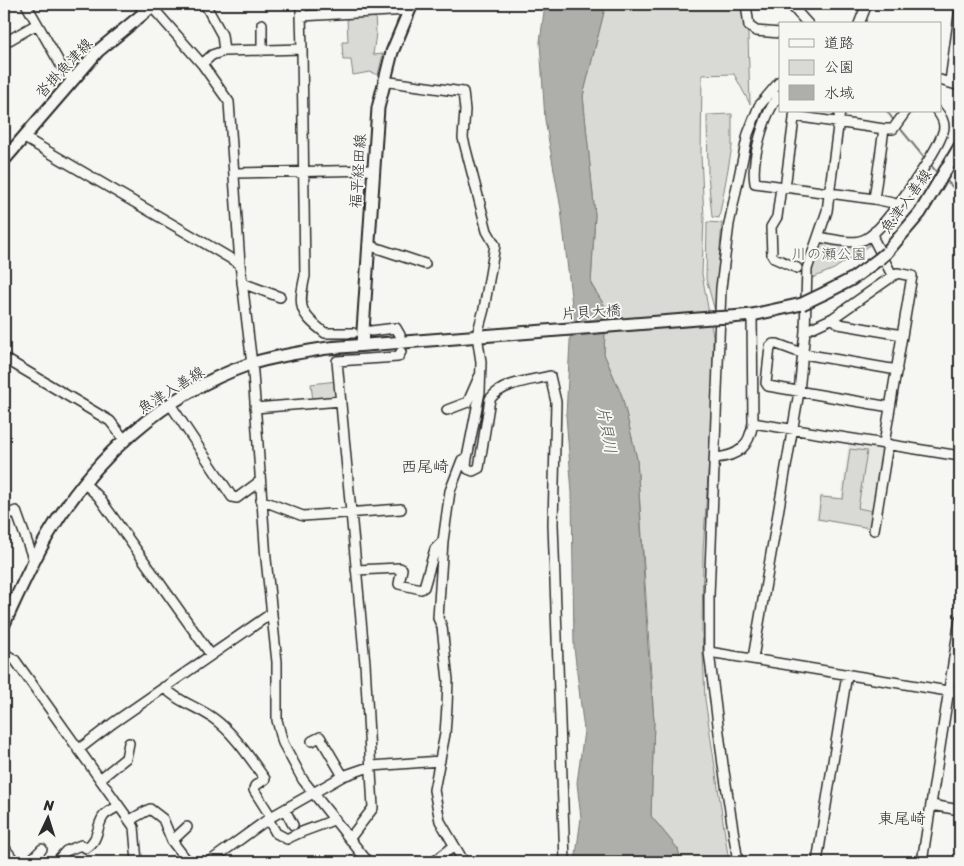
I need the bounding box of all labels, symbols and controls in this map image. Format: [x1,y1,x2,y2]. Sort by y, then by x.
legend [779,22,942,112]
text: 道路 [824,30,854,56]
street label: 沓掛魚津線 [29,32,99,104]
text: 公園 [824,54,854,80]
text: 水域 [824,80,854,106]
street label: 福平経田線 [342,133,374,209]
street label: 魚津入善線 [873,163,939,239]
park label: 川の瀬公園 [791,241,867,267]
street label: 片貝大橋 [560,297,622,327]
street label: 魚津入善線 [132,359,210,421]
water label: 片貝川 [589,404,625,456]
district label: 西尾崎 [401,452,449,481]
text: N [42,793,55,818]
north arrow [22,794,72,844]
district label: 東尾崎 [878,804,926,833]

